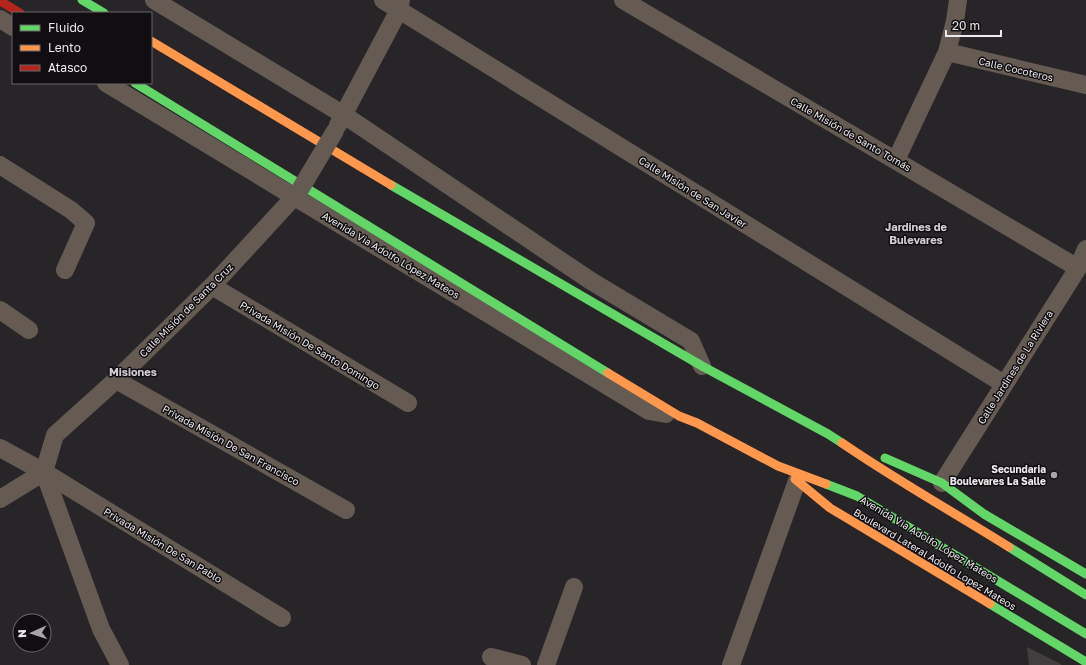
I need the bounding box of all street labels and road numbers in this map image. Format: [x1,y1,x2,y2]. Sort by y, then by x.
street label: Calle Cocoteros [978,55,1054,83]
street label: Calle Misión de Santo Tomás [789,95,913,173]
street label: Calle Misión de San Javier [637,154,749,230]
street label: Avenida Via Adolfo López Mateos [320,209,462,301]
street label: Calle Misión de Santa Cruz [137,261,235,359]
street label: Privada Misión De Santo Domingo [238,298,382,392]
street label: Calle Jardines de La Riviera [975,308,1055,426]
street label: Privada Misión De San Francisco [160,402,302,488]
street label: Avenida Via Adolfo López Mateos [858,493,1000,585]
street label: Privada Misión De San Pablo [102,505,224,585]
street label: Boulevard Lateral Adolfo Lopez Mateos [852,506,1018,612]

